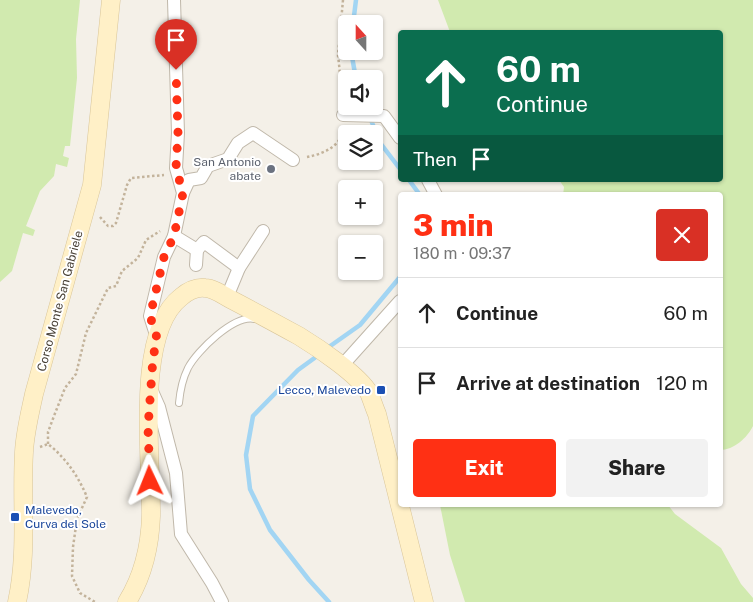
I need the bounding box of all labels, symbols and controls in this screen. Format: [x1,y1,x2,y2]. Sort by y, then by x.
north arrow [338,15,382,60]
map controls [338,15,383,280]
pin [155,19,197,70]
icon: arrive [162,26,190,54]
text: 60 m [496,49,581,90]
icon: ahead [413,50,478,115]
button: sound [338,70,383,115]
text: Continue [496,91,588,117]
button: layers [338,125,383,170]
icon: arrive [467,145,495,173]
text: Then [413,148,457,170]
place label: San Antonio abate [193,155,261,183]
marker: San Antonio abate [265,163,277,175]
button: + [338,180,383,225]
text: 3 min [413,207,494,243]
button: close [656,209,708,261]
street label: Corso Monte San Gabriele [34,229,86,373]
button: − [338,235,383,280]
text: 180 m · 09:37 [413,244,511,263]
icon: ahead [413,299,441,327]
text: Continue [456,302,538,324]
text: 60 m [664,302,708,324]
icon: arrive [413,369,441,397]
text: Arrive at destination [456,372,640,394]
text: 120 m [656,372,708,394]
place label: Lecco, Malevedo [278,383,371,397]
marker: Lecco, Malevedo [375,384,387,396]
button: Exit [413,439,556,497]
button: Share [566,439,708,497]
position arrow [123,454,175,506]
place label: Malevedo, Curva del Sole [25,503,106,531]
marker: Malevedo, Curva del Sole [9,511,21,523]

